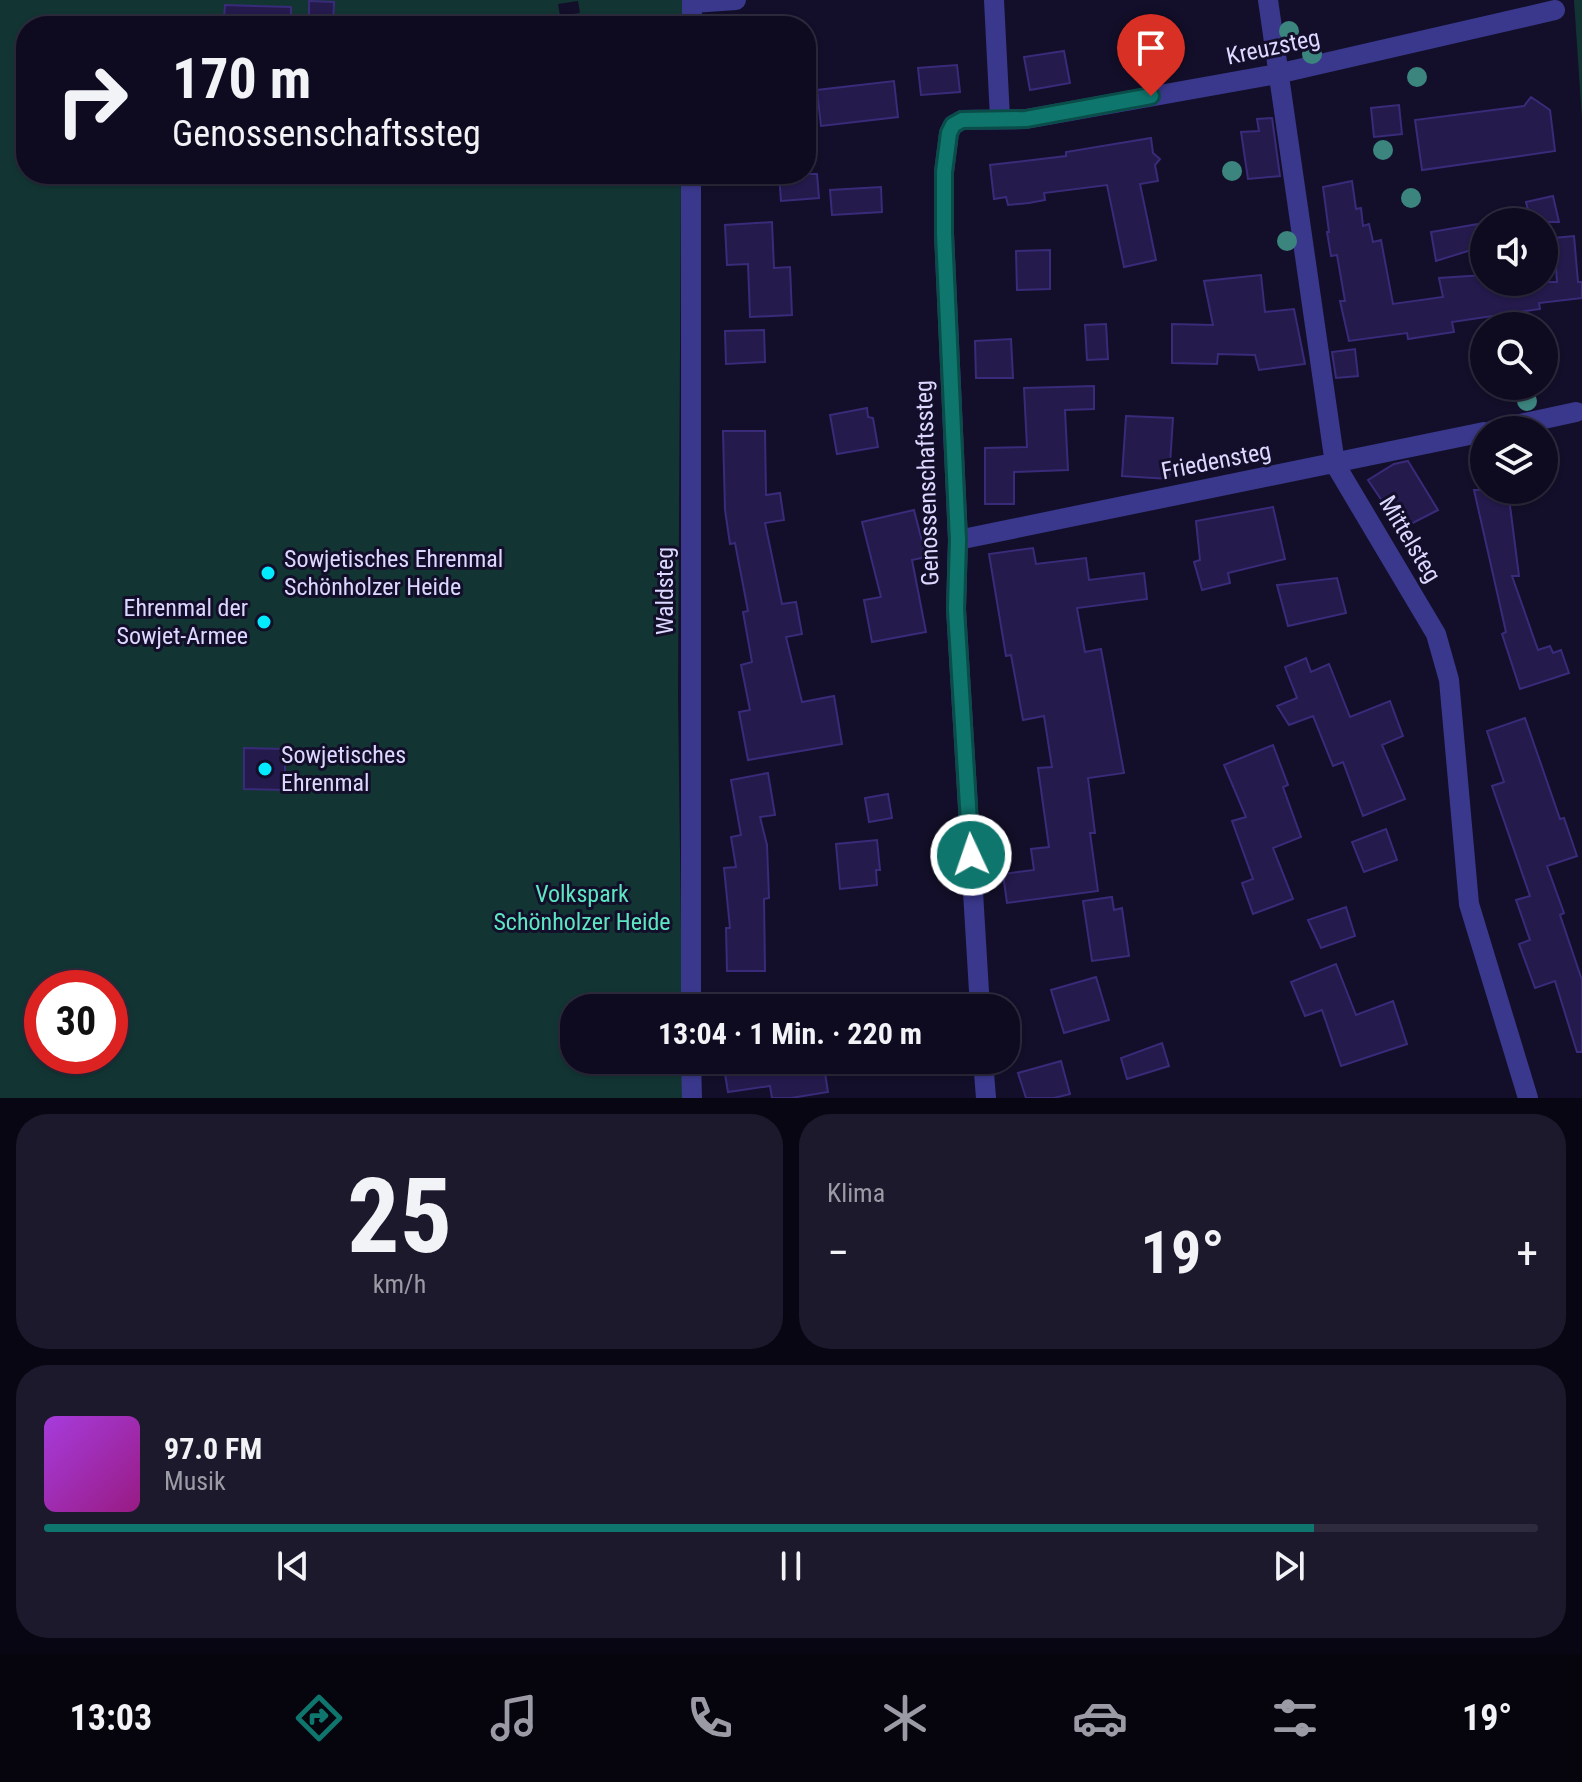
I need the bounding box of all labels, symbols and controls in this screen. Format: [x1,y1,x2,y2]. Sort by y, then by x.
pin [1117,14.0,1185,96]
street label: Kreuzsteg [1224,23,1322,71]
icon: arrive [1129,26,1173,70]
text: 170 m [172,46,311,112]
icon: right [40,48,144,152]
text: Genossenschaftssteg [172,113,481,155]
map controls [1470,208,1558,504]
button: sound [1470,208,1558,296]
button: search [1470,312,1558,400]
street label: Genossenschaftssteg [909,380,945,586]
button: layers [1470,416,1558,504]
street label: Friedensteg [1159,437,1273,485]
street label: Mittelsteg [1373,491,1447,587]
place label: Sowjetisches Ehrenmal Schönholzer Heide [284,545,503,601]
street label: Waldsteg [651,547,679,635]
marker: Sowjetisches Ehrenmal Schönholzer Heide [259,564,277,582]
place label: Ehrenmal der Sowjet-Armee [117,594,248,650]
marker: Ehrenmal der Sowjet-Armee [255,613,273,631]
place label: Sowjetisches Ehrenmal [281,741,406,797]
marker: Sowjetisches Ehrenmal [256,760,274,778]
position arrow [929,813,1013,897]
park label: Volkspark Schönholzer Heide [493,880,671,936]
speed limit sign: 30 [24,970,128,1074]
text: 13:04 · 1 Min. · 220 m [658,1016,922,1051]
text: 25 [347,1156,452,1277]
text: Klima [827,1178,885,1208]
text: 19° [1141,1217,1225,1288]
text: − [827,1227,849,1279]
text: + [1516,1227,1538,1279]
text: km/h [373,1269,426,1299]
text: 97.0 FM [164,1431,262,1466]
text: Musik [164,1466,226,1496]
icon: previous [271,1544,315,1588]
icon: pause [769,1544,813,1588]
icon: next [1267,1544,1311,1588]
icon: directions [291,1690,347,1746]
icon: music [486,1690,542,1746]
icon: phone [682,1690,738,1746]
icon: climate [877,1690,933,1746]
icon: car [1072,1690,1128,1746]
icon: filters [1267,1690,1323,1746]
text: 13:03 [70,1697,152,1739]
text: 19° [1462,1697,1512,1739]

